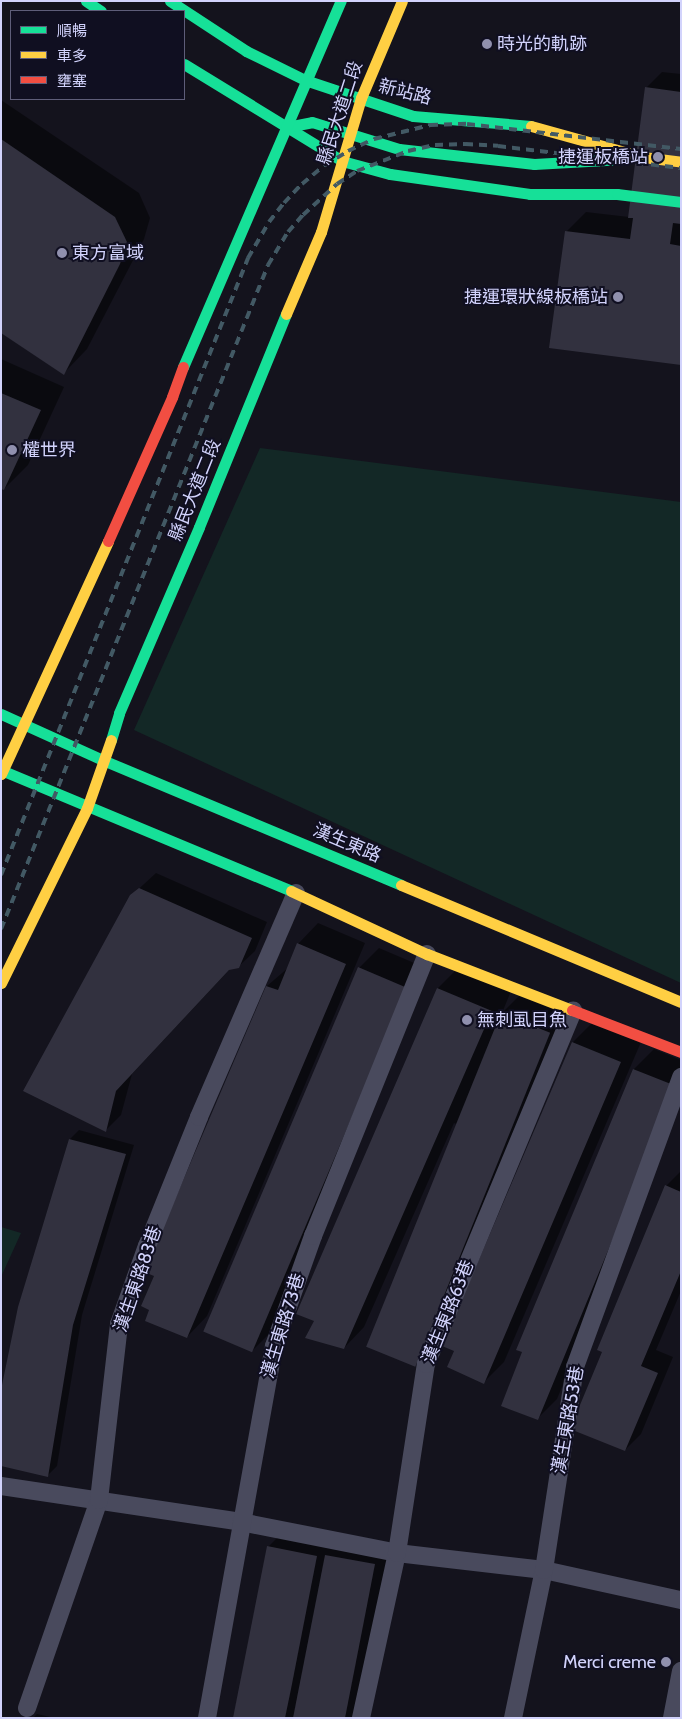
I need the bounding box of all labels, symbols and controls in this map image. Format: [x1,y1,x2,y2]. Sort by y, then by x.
legend [10,10,185,100]
text: 順暢 [57,22,87,40]
place label: 時光的軌跡 [497,33,587,55]
marker: 時光的軌跡 [481,38,493,50]
text: 車多 [57,47,87,65]
street label: 縣民大道二段 [313,58,367,168]
text: 壅塞 [57,72,87,90]
street label: 新站路 [376,75,434,109]
place label: 捷運板橋站 [558,146,648,168]
marker: 捷運板橋站 [652,151,664,163]
place label: 東方富域 [72,242,144,264]
marker: 東方富域 [56,247,68,259]
place label: 捷運環狀線板橋站 [464,286,608,308]
marker: 捷運環狀線板橋站 [612,291,624,303]
street label: 縣民大道二段 [165,436,225,544]
place label: 權世界 [22,439,76,461]
marker: 權世界 [6,444,18,456]
street label: 漢生東路 [310,819,384,867]
place label: 無刺虱目魚 [477,1009,567,1031]
marker: 無刺虱目魚 [461,1014,473,1026]
street label: 漢生東路83巷 [110,1223,166,1335]
street label: 漢生東路63巷 [417,1257,479,1367]
street label: 漢生東路73巷 [257,1271,309,1381]
street label: 漢生東路53巷 [548,1364,588,1476]
place label: Merci creme [563,1651,656,1673]
marker: Merci creme [660,1656,672,1668]

